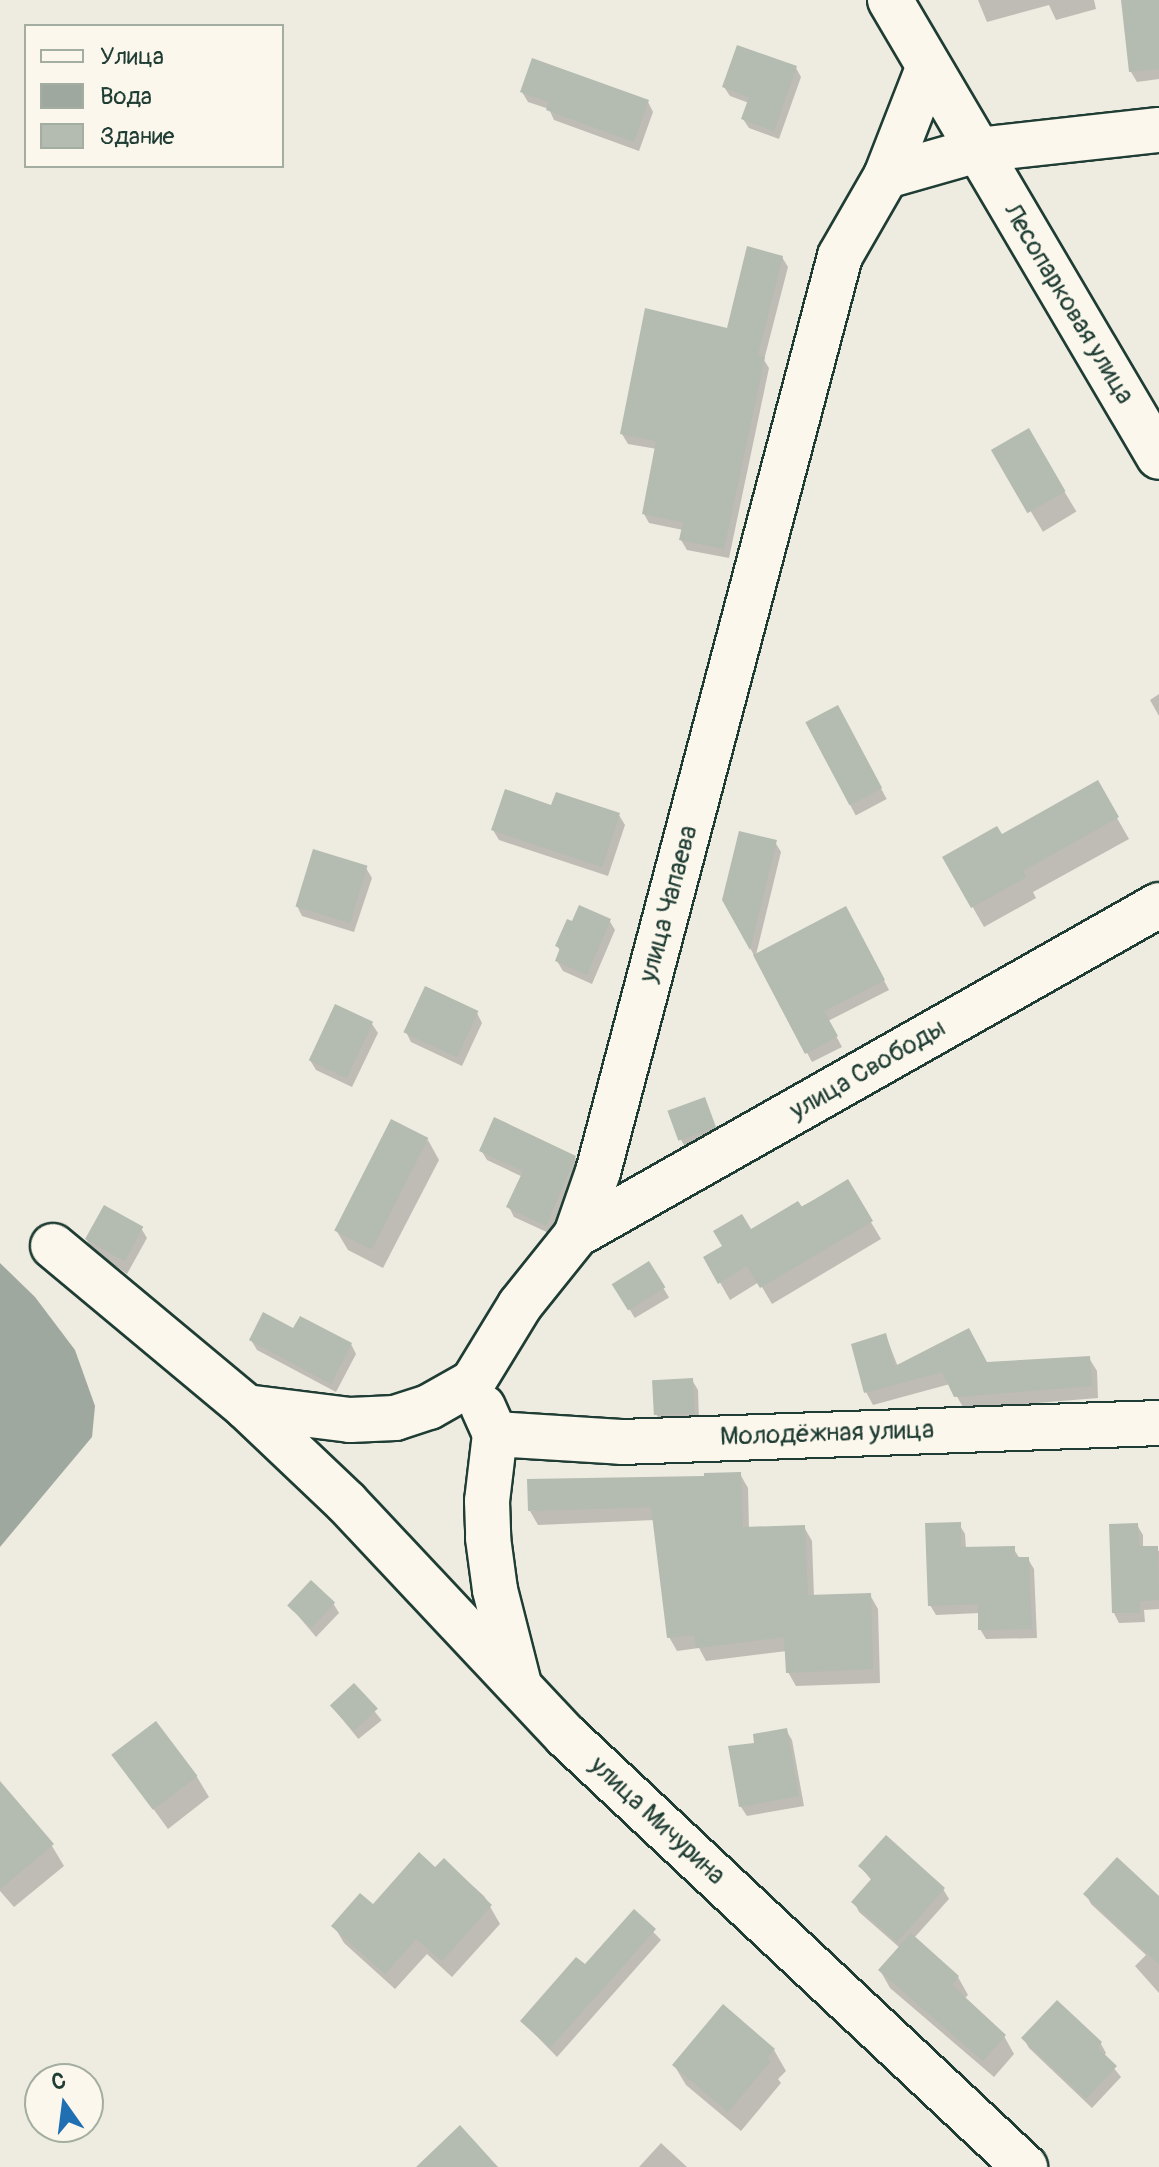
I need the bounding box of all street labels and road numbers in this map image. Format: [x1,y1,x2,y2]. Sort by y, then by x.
street label: Лесопарковая улица [996,198,1140,410]
street label: улица Чапаева [633,822,705,986]
street label: улица Свободы [785,1013,951,1127]
street label: Молодёжная улица [719,1415,935,1453]
street label: улица Мичурина [583,1750,731,1892]

